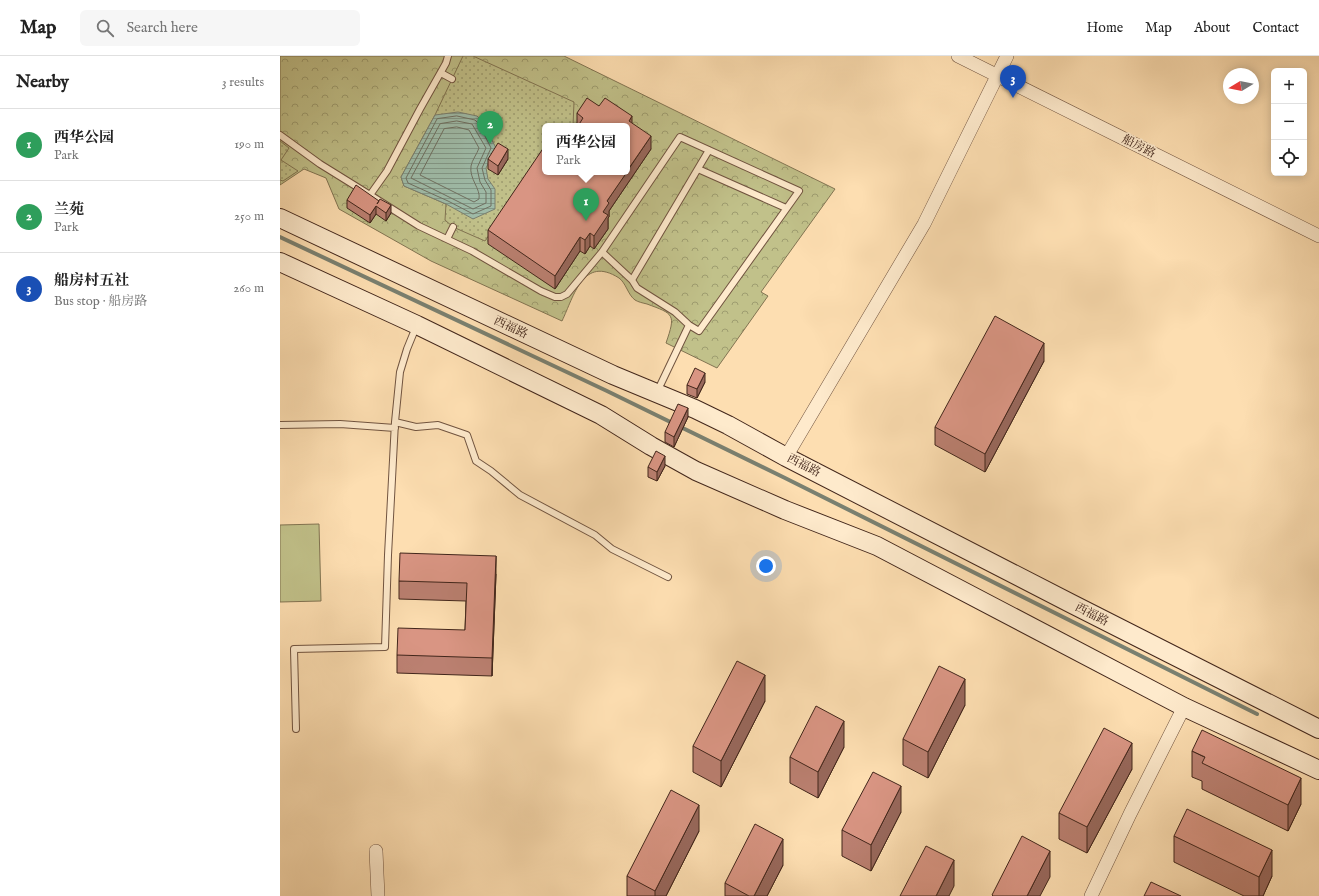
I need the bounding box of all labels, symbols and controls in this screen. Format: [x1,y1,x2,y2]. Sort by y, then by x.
search box [80,10,360,46]
text: Map [20,16,56,40]
icon: search [94,17,116,39]
text: Search here [126,18,198,37]
text: Home [1087,19,1123,37]
text: Map [1145,19,1172,37]
text: About [1194,19,1230,37]
text: Contact [1252,19,1299,37]
pin: 3 [1000,65,1026,98]
north arrow [1223,68,1259,104]
map controls [1271,68,1307,176]
button: + [1271,68,1307,104]
text: Nearby [16,72,69,93]
text: 3 results [222,74,264,91]
button: − [1271,104,1307,140]
pin: 2 [477,111,503,144]
popup [542,123,630,175]
text: 西华公园 [54,128,114,147]
street label: 船房路 [1119,132,1158,161]
text: 西华公园 [556,133,616,152]
text: 1 [27,136,31,153]
text: 190 m [234,136,264,153]
button: locate [1271,140,1307,176]
text: Park [54,147,79,164]
text: Park [556,152,581,169]
pin: 1 [573,188,599,221]
text: 兰苑 [54,200,84,219]
text: 2 [26,208,32,225]
text: 250 m [234,208,264,225]
text: Park [54,219,79,236]
text: 船房村五社 [54,271,129,290]
text: 3 [27,280,31,297]
text: 260 m [233,280,264,297]
text: Bus stop · 船房路 [54,293,147,310]
street label: 西福路 [491,313,530,342]
street label: 西福路 [784,451,823,480]
your location [756,556,776,576]
street label: 西福路 [1072,600,1111,629]

